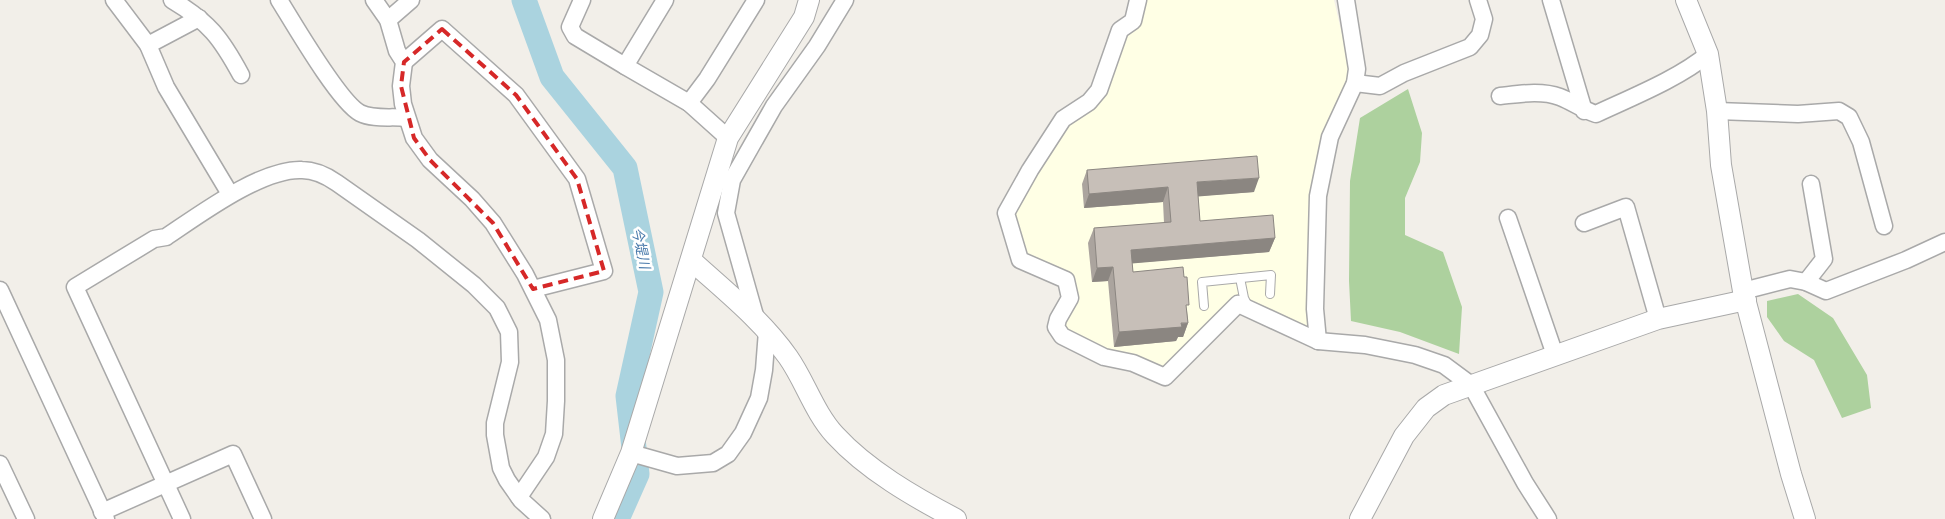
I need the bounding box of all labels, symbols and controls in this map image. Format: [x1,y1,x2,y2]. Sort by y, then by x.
water label: 今堤川 [626,226,655,273]

